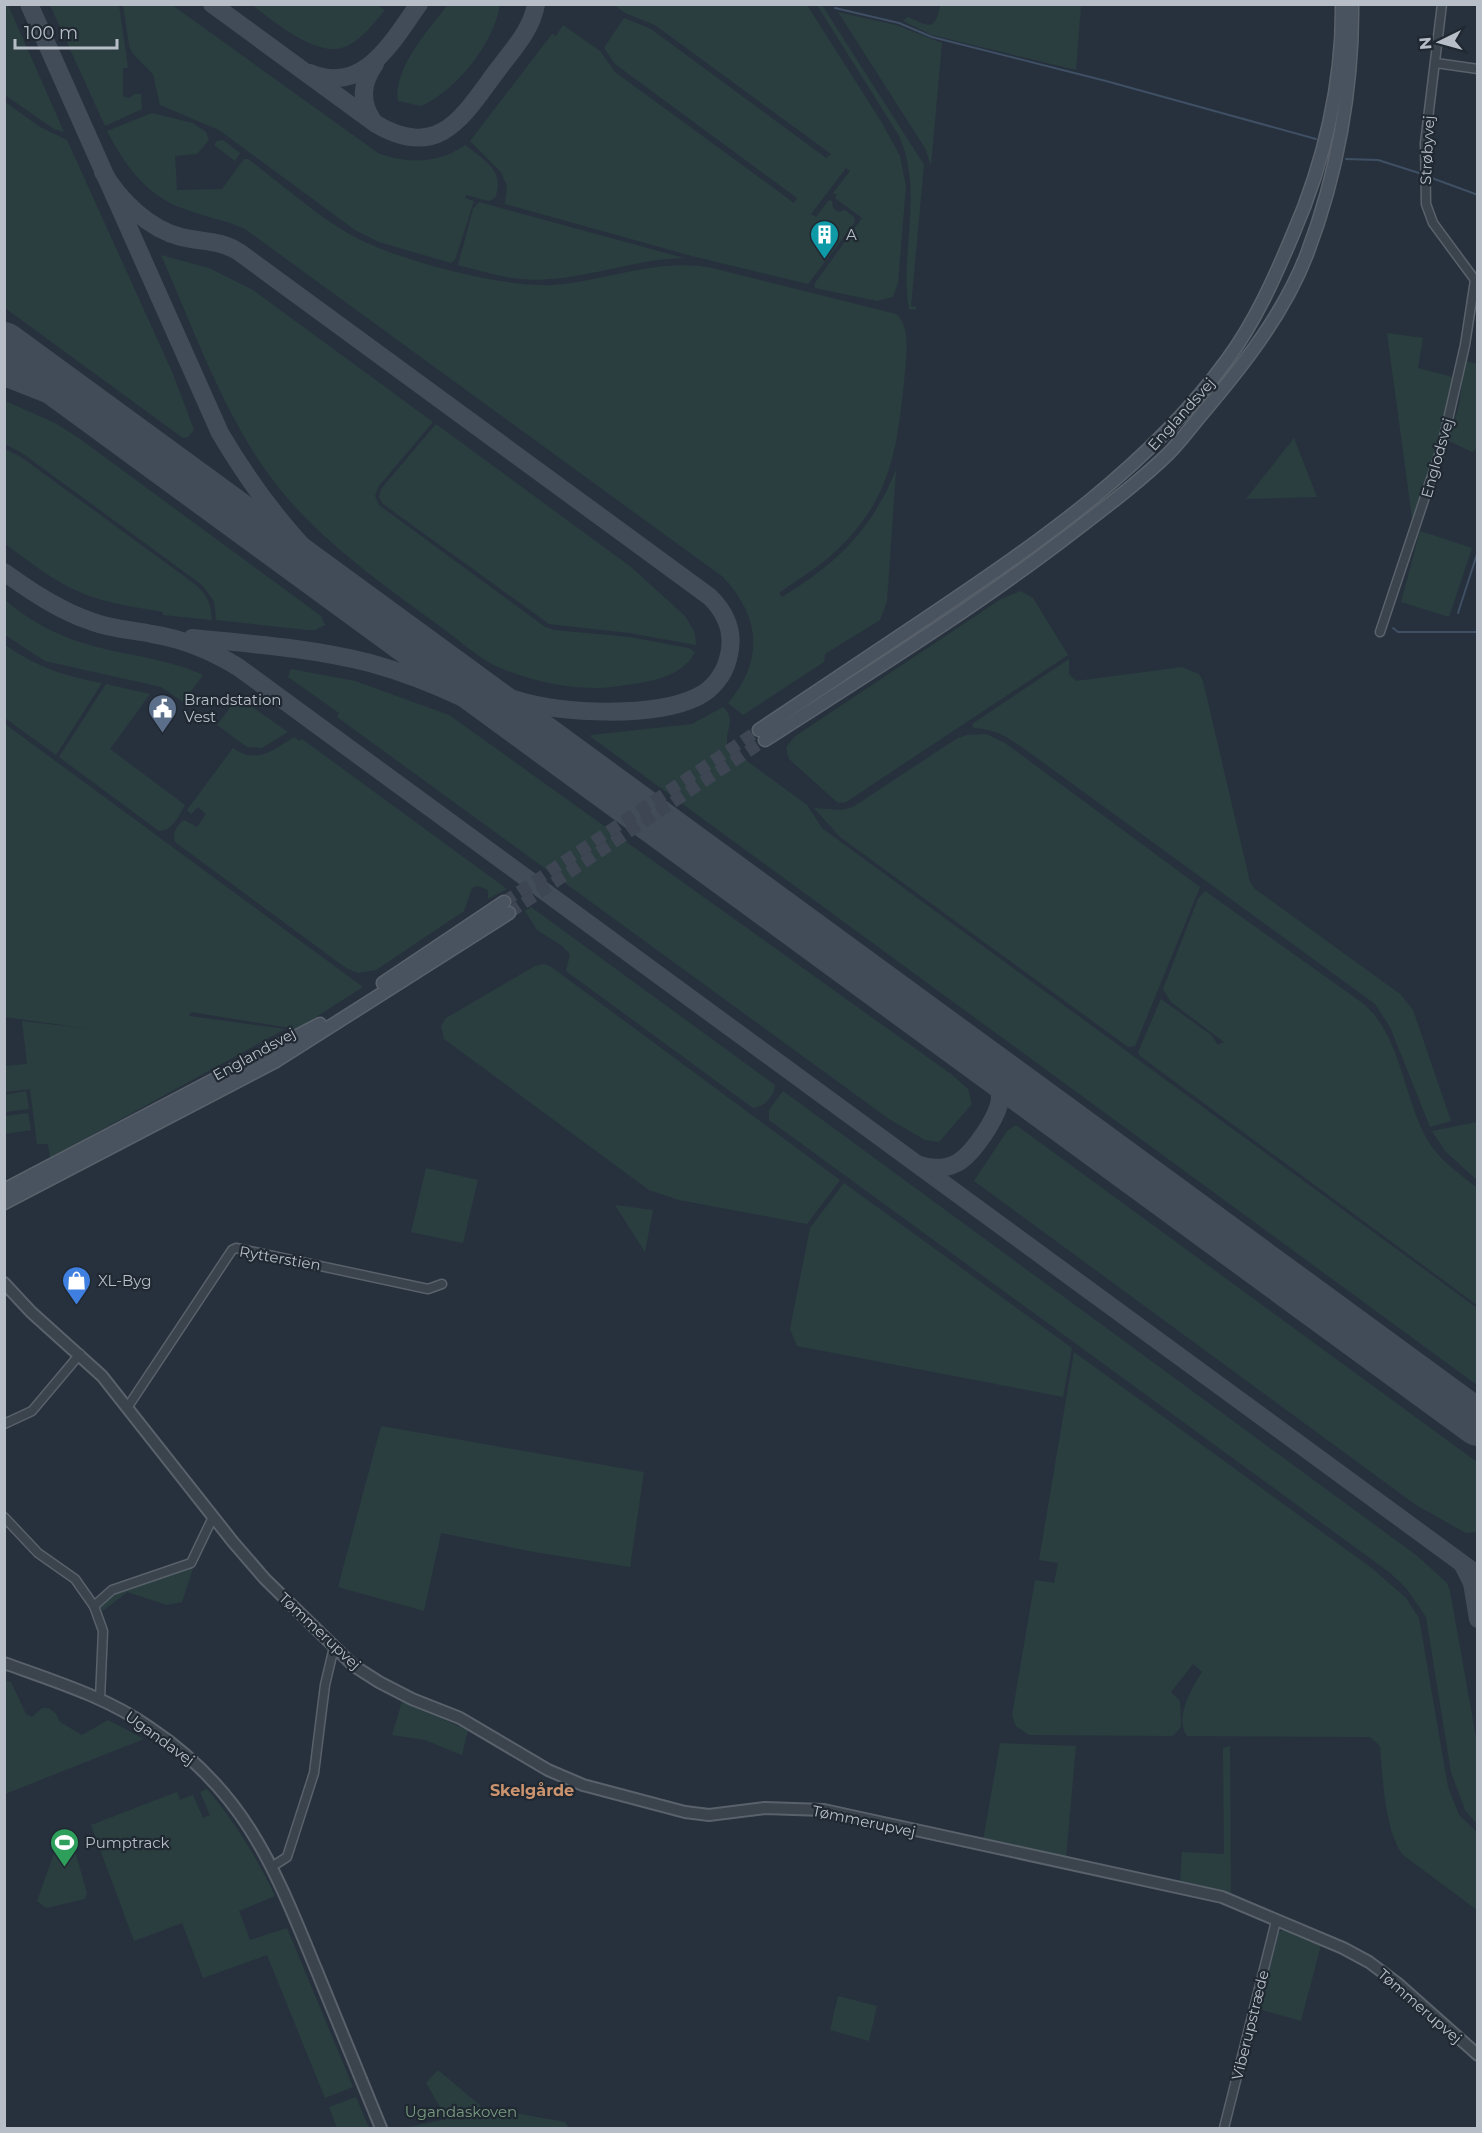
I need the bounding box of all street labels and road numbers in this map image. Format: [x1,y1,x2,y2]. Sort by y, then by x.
street label: Strøbyvej [1416,115,1438,185]
street label: Englandsvej [1143,374,1219,454]
street label: Englodsvej [1417,416,1457,500]
street label: Englandsvej [209,1023,299,1085]
street label: Rytterstien [238,1241,322,1275]
street label: Tømmerupvej [275,1588,365,1674]
street label: Ugandavej [122,1707,198,1769]
street label: Tømmerupvej [811,1801,917,1841]
street label: Tømmerupvej [1374,1964,1466,2048]
street label: Viberupstræde [1227,1968,1273,2082]

